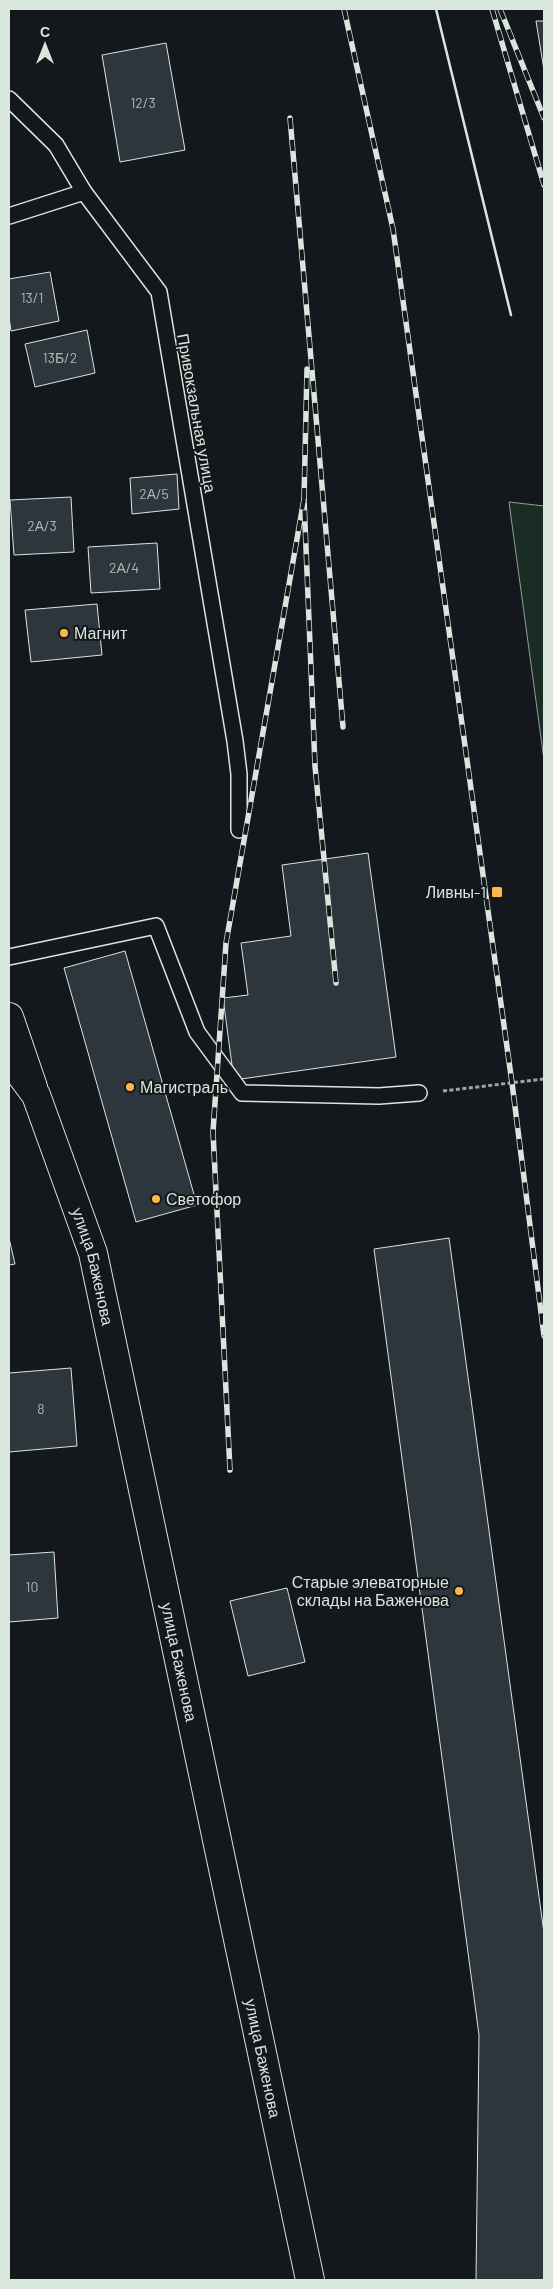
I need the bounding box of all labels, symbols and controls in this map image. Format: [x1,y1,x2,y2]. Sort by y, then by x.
north arrow [20,20,70,70]
text: С [40,23,50,40]
house number: 12/3 [130,94,156,111]
house number: 13/1 [21,289,43,306]
street label: Привокзальная улица [174,332,221,494]
house number: 13Б/2 [43,349,77,366]
house number: 2А/5 [139,485,169,502]
house number: 2А/3 [27,517,57,534]
house number: 2А/4 [109,559,139,576]
place label: Магнит [74,623,128,642]
marker: Магнит [58,627,70,639]
place label: Ливны-1 [426,882,486,901]
marker: Ливны-1 [490,885,504,899]
place label: Магистраль [140,1077,228,1096]
marker: Магистраль [124,1081,136,1093]
place label: Светофор [166,1189,241,1208]
marker: Светофор [150,1193,162,1205]
street label: улица Баженова [68,1205,118,1327]
house number: 8 [37,1400,45,1417]
place label: Старые элеваторные склады на Баженова [292,1572,449,1609]
house number: 10 [26,1578,38,1595]
marker: Старые элеваторные склады на Баженова [453,1585,465,1597]
street label: улица Баженова [158,1601,202,1723]
street label: улица Баженова [242,1997,285,2120]

